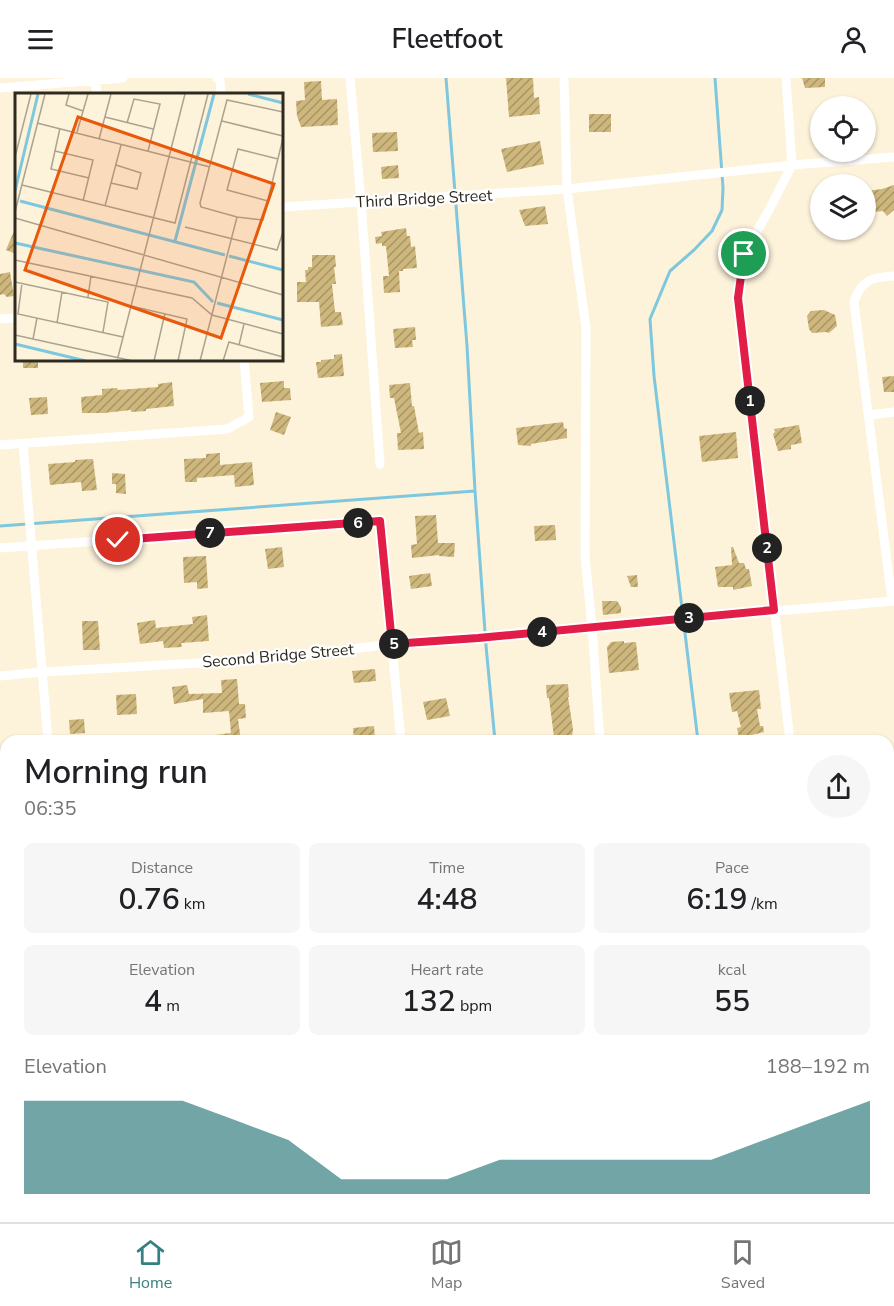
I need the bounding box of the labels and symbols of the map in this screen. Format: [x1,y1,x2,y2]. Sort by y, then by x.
inset map [15,93,284,362]
street label: Third Bridge Street [355,184,493,214]
pin [718,228,769,279]
pin: 1 [735,386,765,416]
pin: 6 [343,508,373,538]
pin [92,514,143,565]
pin: 7 [195,518,225,548]
pin: 2 [752,533,782,563]
pin: 3 [674,603,704,633]
pin: 4 [527,617,557,647]
pin: 5 [379,629,409,659]
street label: Second Bridge Street [201,638,355,674]

